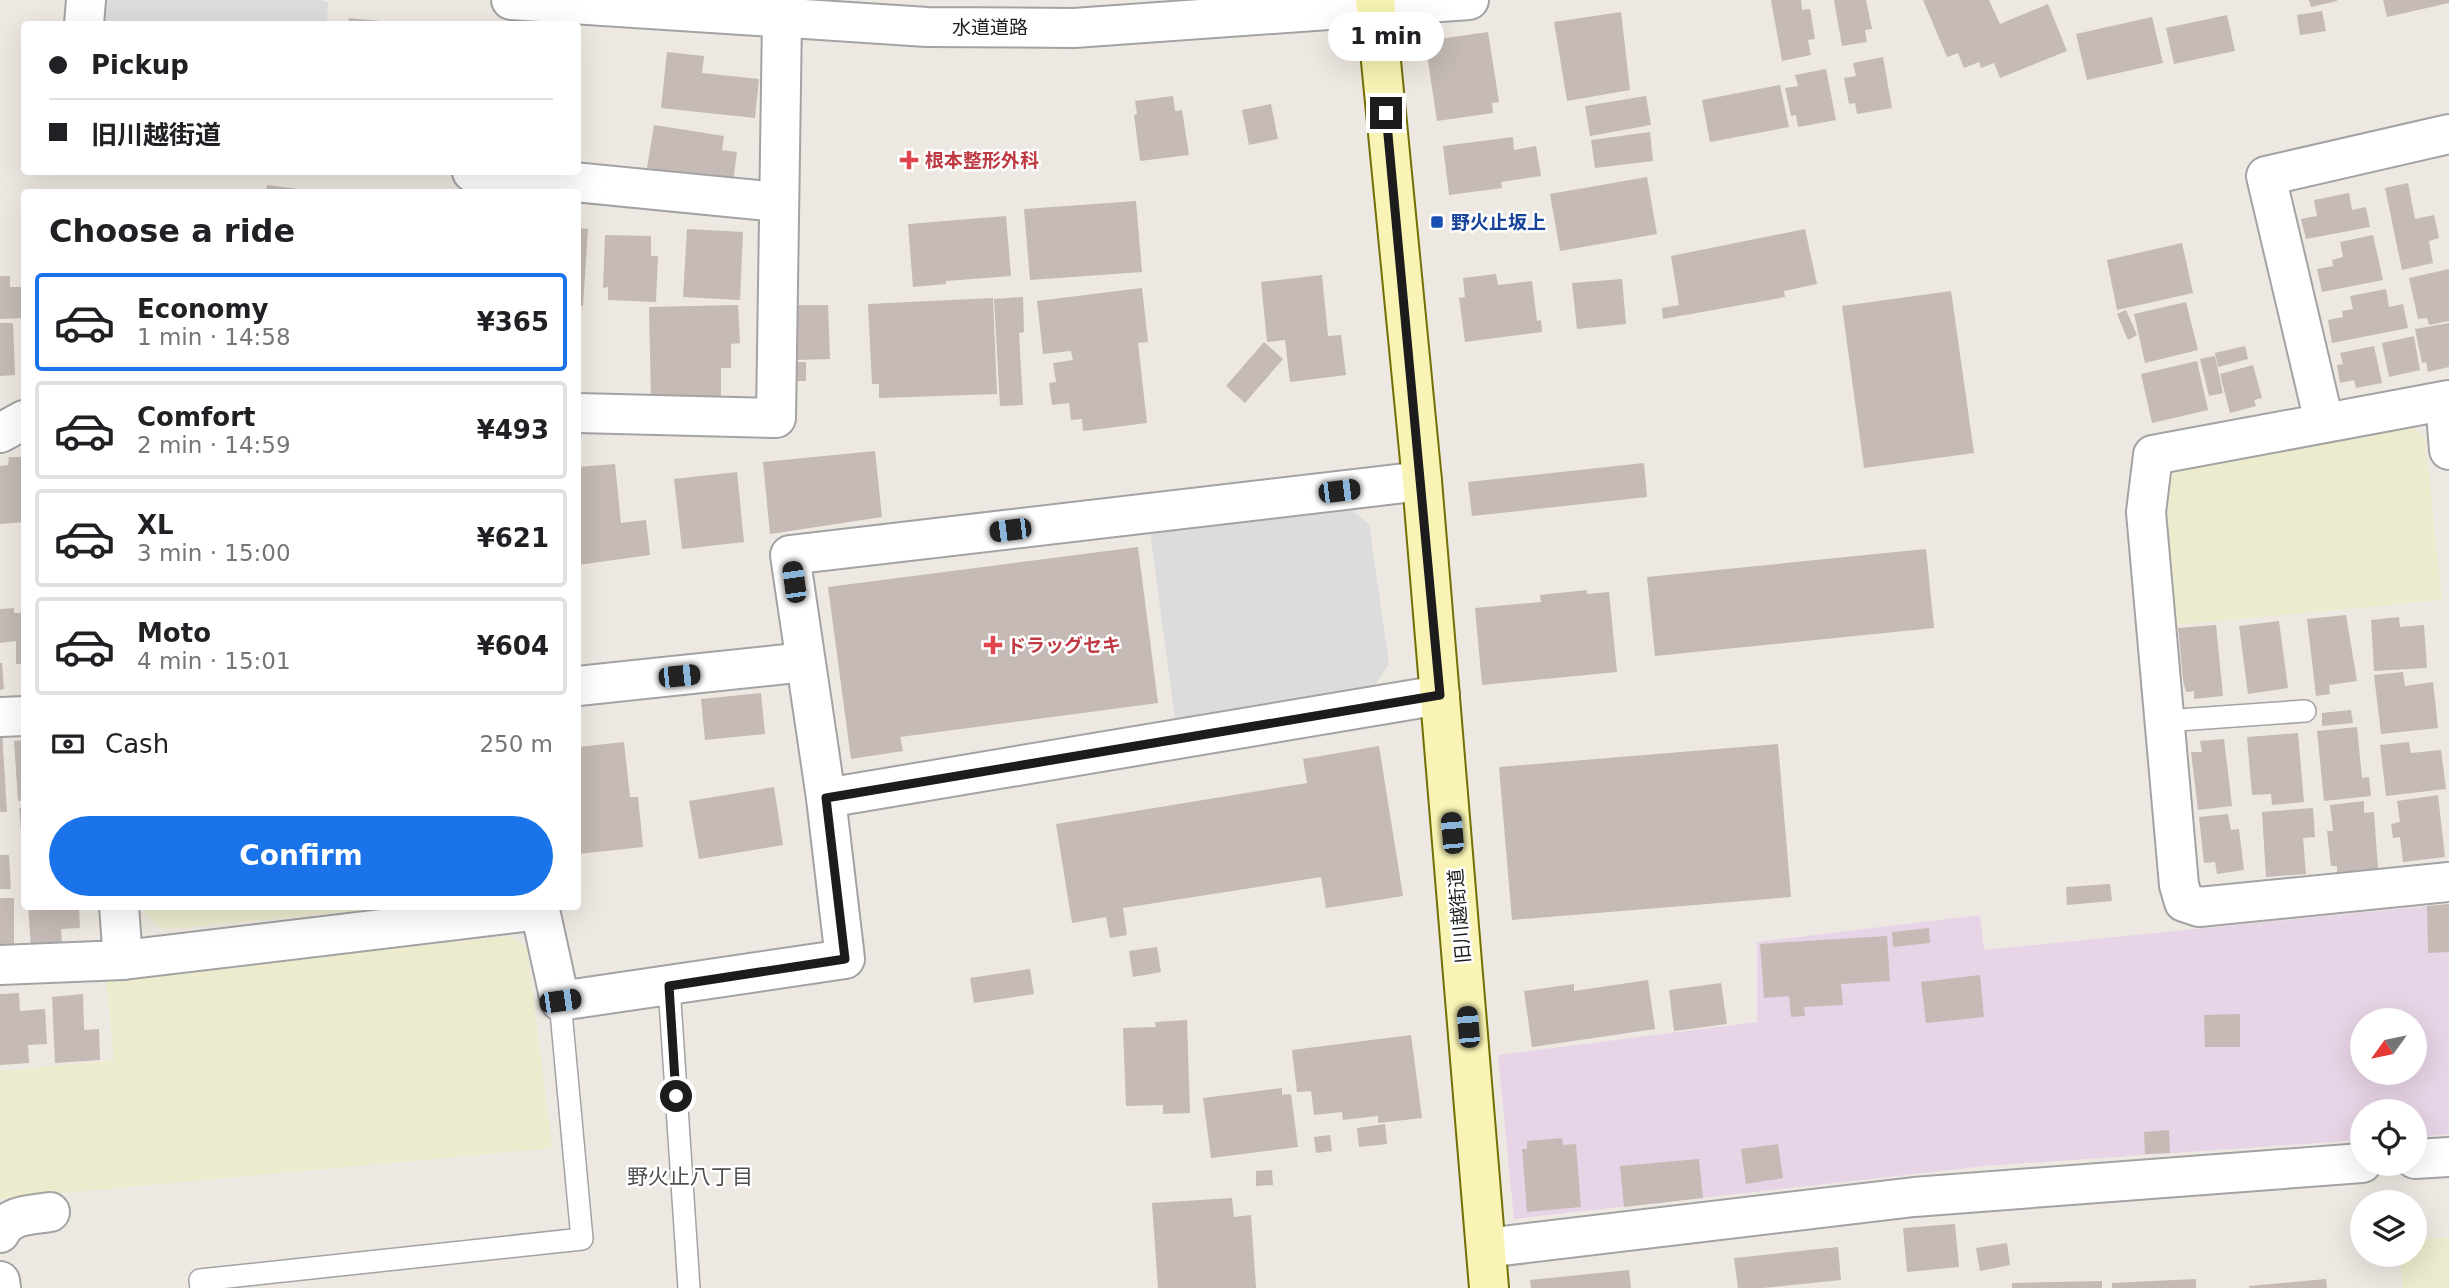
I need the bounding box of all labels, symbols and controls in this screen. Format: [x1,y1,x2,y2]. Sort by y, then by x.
callout: 1 min [1328,11,1444,60]
street label: 水道道路 [952,16,1028,38]
text: 1 min [1350,23,1422,49]
text: Pickup [91,50,189,80]
route end [1370,97,1402,129]
text: 旧川越街道 [91,120,221,150]
place label: 根本整形外科 [925,149,1039,171]
marker: 根本整形外科 [899,150,919,170]
place label: 野火止坂上 [1451,211,1546,233]
text: Choose a ride [49,212,295,250]
marker: 野火止坂上 [1429,214,1445,230]
icon: car [53,291,116,354]
text: Economy [137,294,268,324]
text: ¥365 [477,307,549,337]
text: 1 min · 14:58 [137,324,291,350]
icon: car [53,399,116,462]
text: Comfort [137,402,255,432]
text: ¥493 [477,415,549,445]
text: 2 min · 14:59 [137,432,291,458]
car [1317,478,1362,504]
icon: car [53,507,116,570]
text: XL [137,510,174,540]
car [988,517,1033,543]
text: ¥621 [477,523,549,553]
text: 3 min · 15:00 [137,540,291,566]
car [781,560,808,604]
icon: car [53,615,116,678]
text: Moto [137,618,211,648]
text: ¥604 [477,631,549,661]
place label: ドラッグセキ [1007,634,1121,656]
marker: ドラッグセキ [985,637,1001,653]
text: 4 min · 15:01 [137,648,291,674]
car [658,663,701,689]
icon: cash [49,725,87,763]
text: Cash [105,729,169,759]
text: 250 m [479,731,553,757]
car [1440,811,1465,855]
button: Confirm [49,816,553,896]
street label: 旧川越街道 [1444,868,1474,964]
car [538,988,583,1014]
car [1456,1005,1481,1049]
north arrow [2350,1008,2427,1085]
map controls [2350,1008,2427,1267]
route start [660,1080,692,1112]
button: locate [2350,1099,2427,1176]
district label: 野火止八丁目 [627,1165,753,1189]
button: layers [2350,1190,2427,1267]

